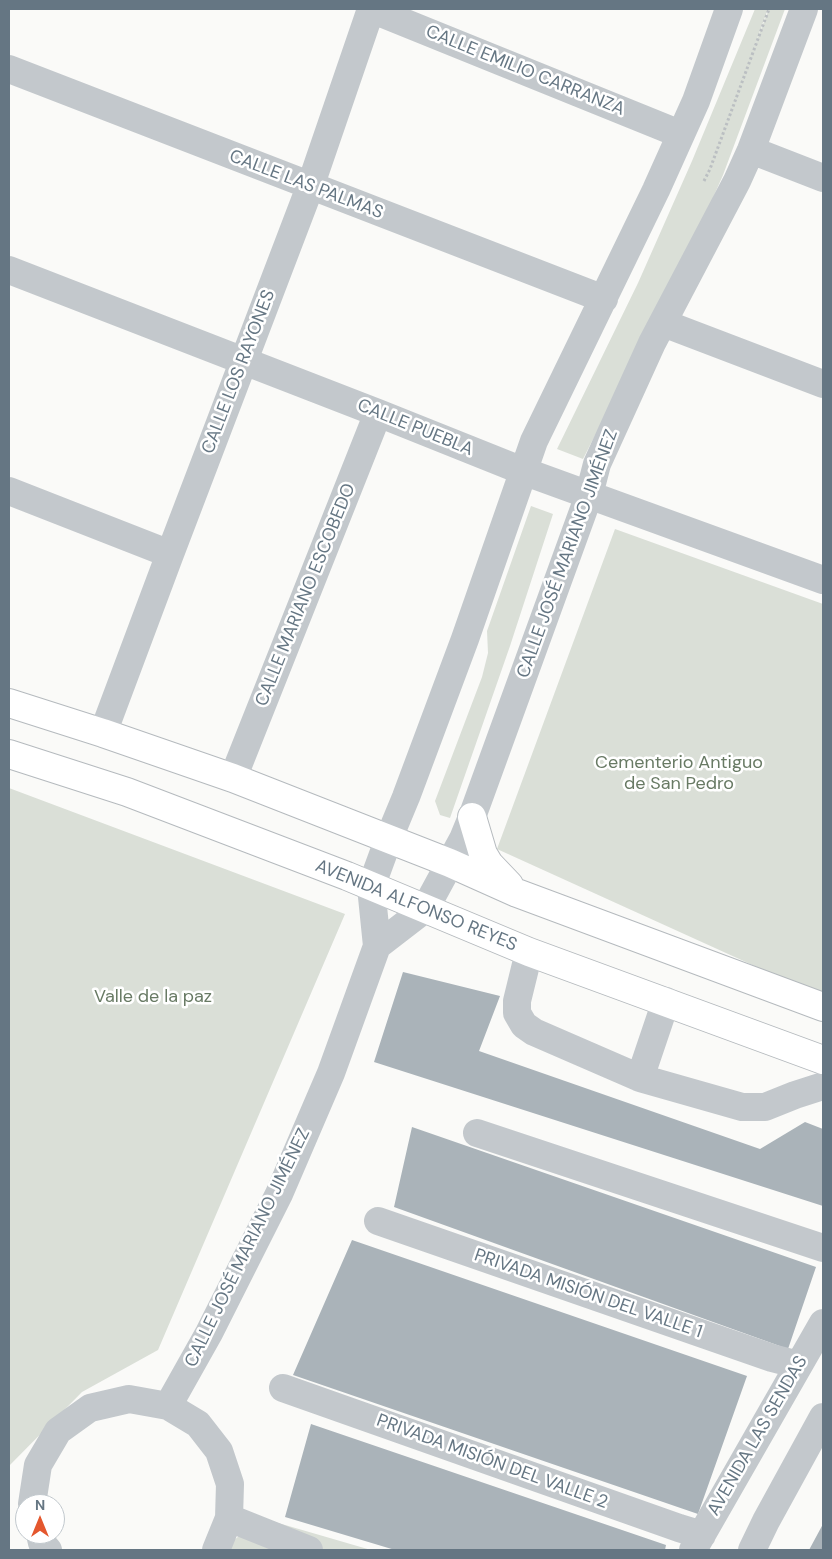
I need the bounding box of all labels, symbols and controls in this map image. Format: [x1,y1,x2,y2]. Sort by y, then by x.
street label: CALLE EMILIO CARRANZA [422,21,628,121]
street label: CALLE LAS PALMAS [226,146,386,224]
street label: CALLE LOS RAYONES [198,287,280,457]
street label: CALLE PUEBLA [354,395,476,461]
street label: CALLE JOSÉ MARIANO JIMÉNEZ [513,427,623,681]
street label: CALLE MARIANO ESCOBEDO [251,480,361,710]
park label: Cementerio Antiguo de San Pedro [595,752,763,794]
street label: AVENIDA ALFONSO REYES [312,856,520,956]
park label: Valle de la paz [94,986,212,1008]
street label: CALLE JOSÉ MARIANO JIMÉNEZ [181,1125,315,1371]
street label: PRIVADA MISIÓN DEL VALLE 1 [471,1245,705,1343]
street label: AVENIDA LAS SENDAS [703,1352,813,1520]
street label: PRIVADA MISIÓN DEL VALLE 2 [373,1410,611,1514]
north arrow [15,1494,65,1544]
text: N [35,1496,45,1514]

